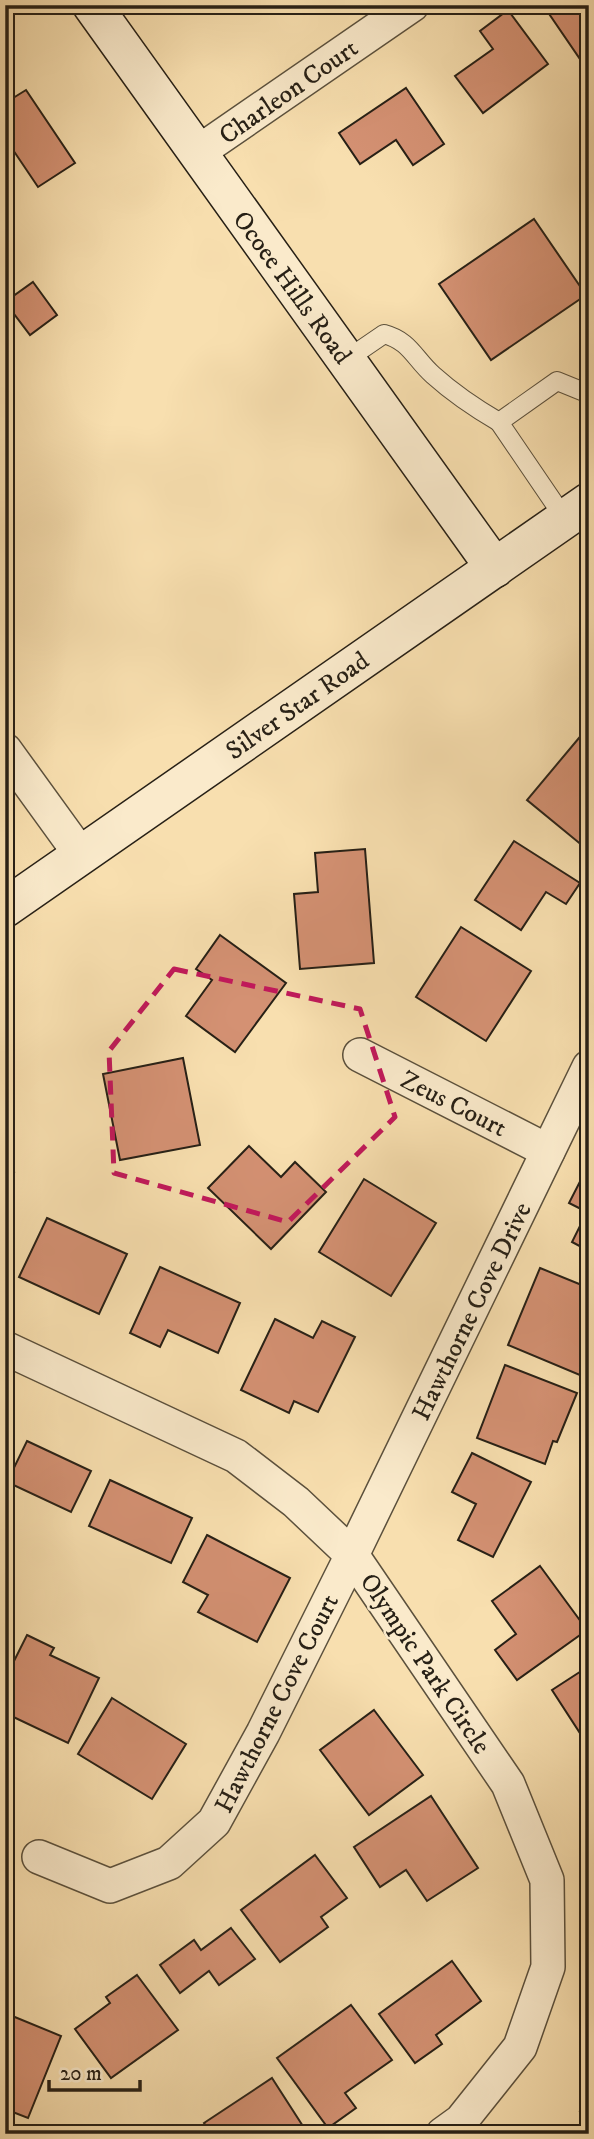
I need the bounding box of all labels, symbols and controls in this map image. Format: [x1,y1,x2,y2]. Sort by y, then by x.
street label: Charleon Court [213,32,365,152]
street label: Ocoee Hills Road [225,205,359,371]
street label: Silver Star Road [220,645,376,768]
street label: Zeus Court [395,1064,512,1145]
street label: Hawthorne Cove Drive [405,1197,540,1426]
street label: Olympic Park Circle [352,1567,498,1761]
street label: Hawthorne Cove Court [208,1589,347,1819]
scale bar [49,2048,140,2092]
text: 20 m [60,2061,102,2087]

